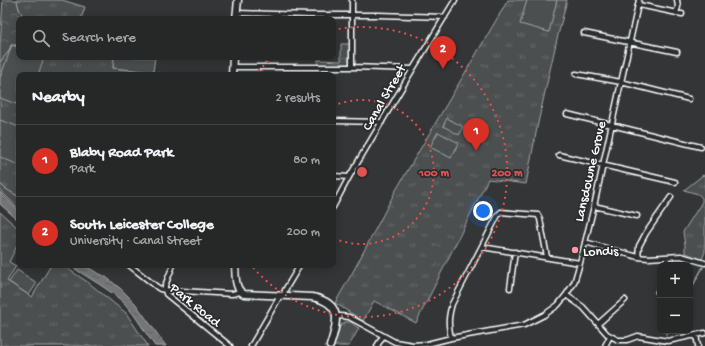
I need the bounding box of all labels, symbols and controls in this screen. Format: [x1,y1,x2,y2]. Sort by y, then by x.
search box [16,16,336,60]
icon: search [30,27,52,49]
text: Search here [62,29,136,47]
pin: 2 [430,36,456,69]
street label: Canal Street [359,61,412,134]
text: Nearby [32,88,85,108]
text: 2 results [275,91,320,106]
pin: 1 [463,118,489,151]
street label: Lansdowne Grove [572,119,611,223]
text: Blaby Road Park [70,144,173,162]
text: 1 [42,153,48,168]
text: 80 m [293,153,320,168]
text: Park [70,162,95,177]
centre of rings [355,165,369,179]
text: 100 m [418,167,449,181]
text: 200 m [492,167,523,181]
your location [473,201,493,221]
text: South Leicester College [70,216,214,234]
text: 2 [42,225,48,240]
text: 200 m [287,225,320,240]
text: University · Canal Street [70,234,201,249]
place label: Londis [583,244,619,261]
marker: Londis [570,245,580,255]
map controls [657,262,693,334]
button: + [657,262,693,298]
street label: Park Road [165,280,225,333]
button: − [657,298,693,334]

